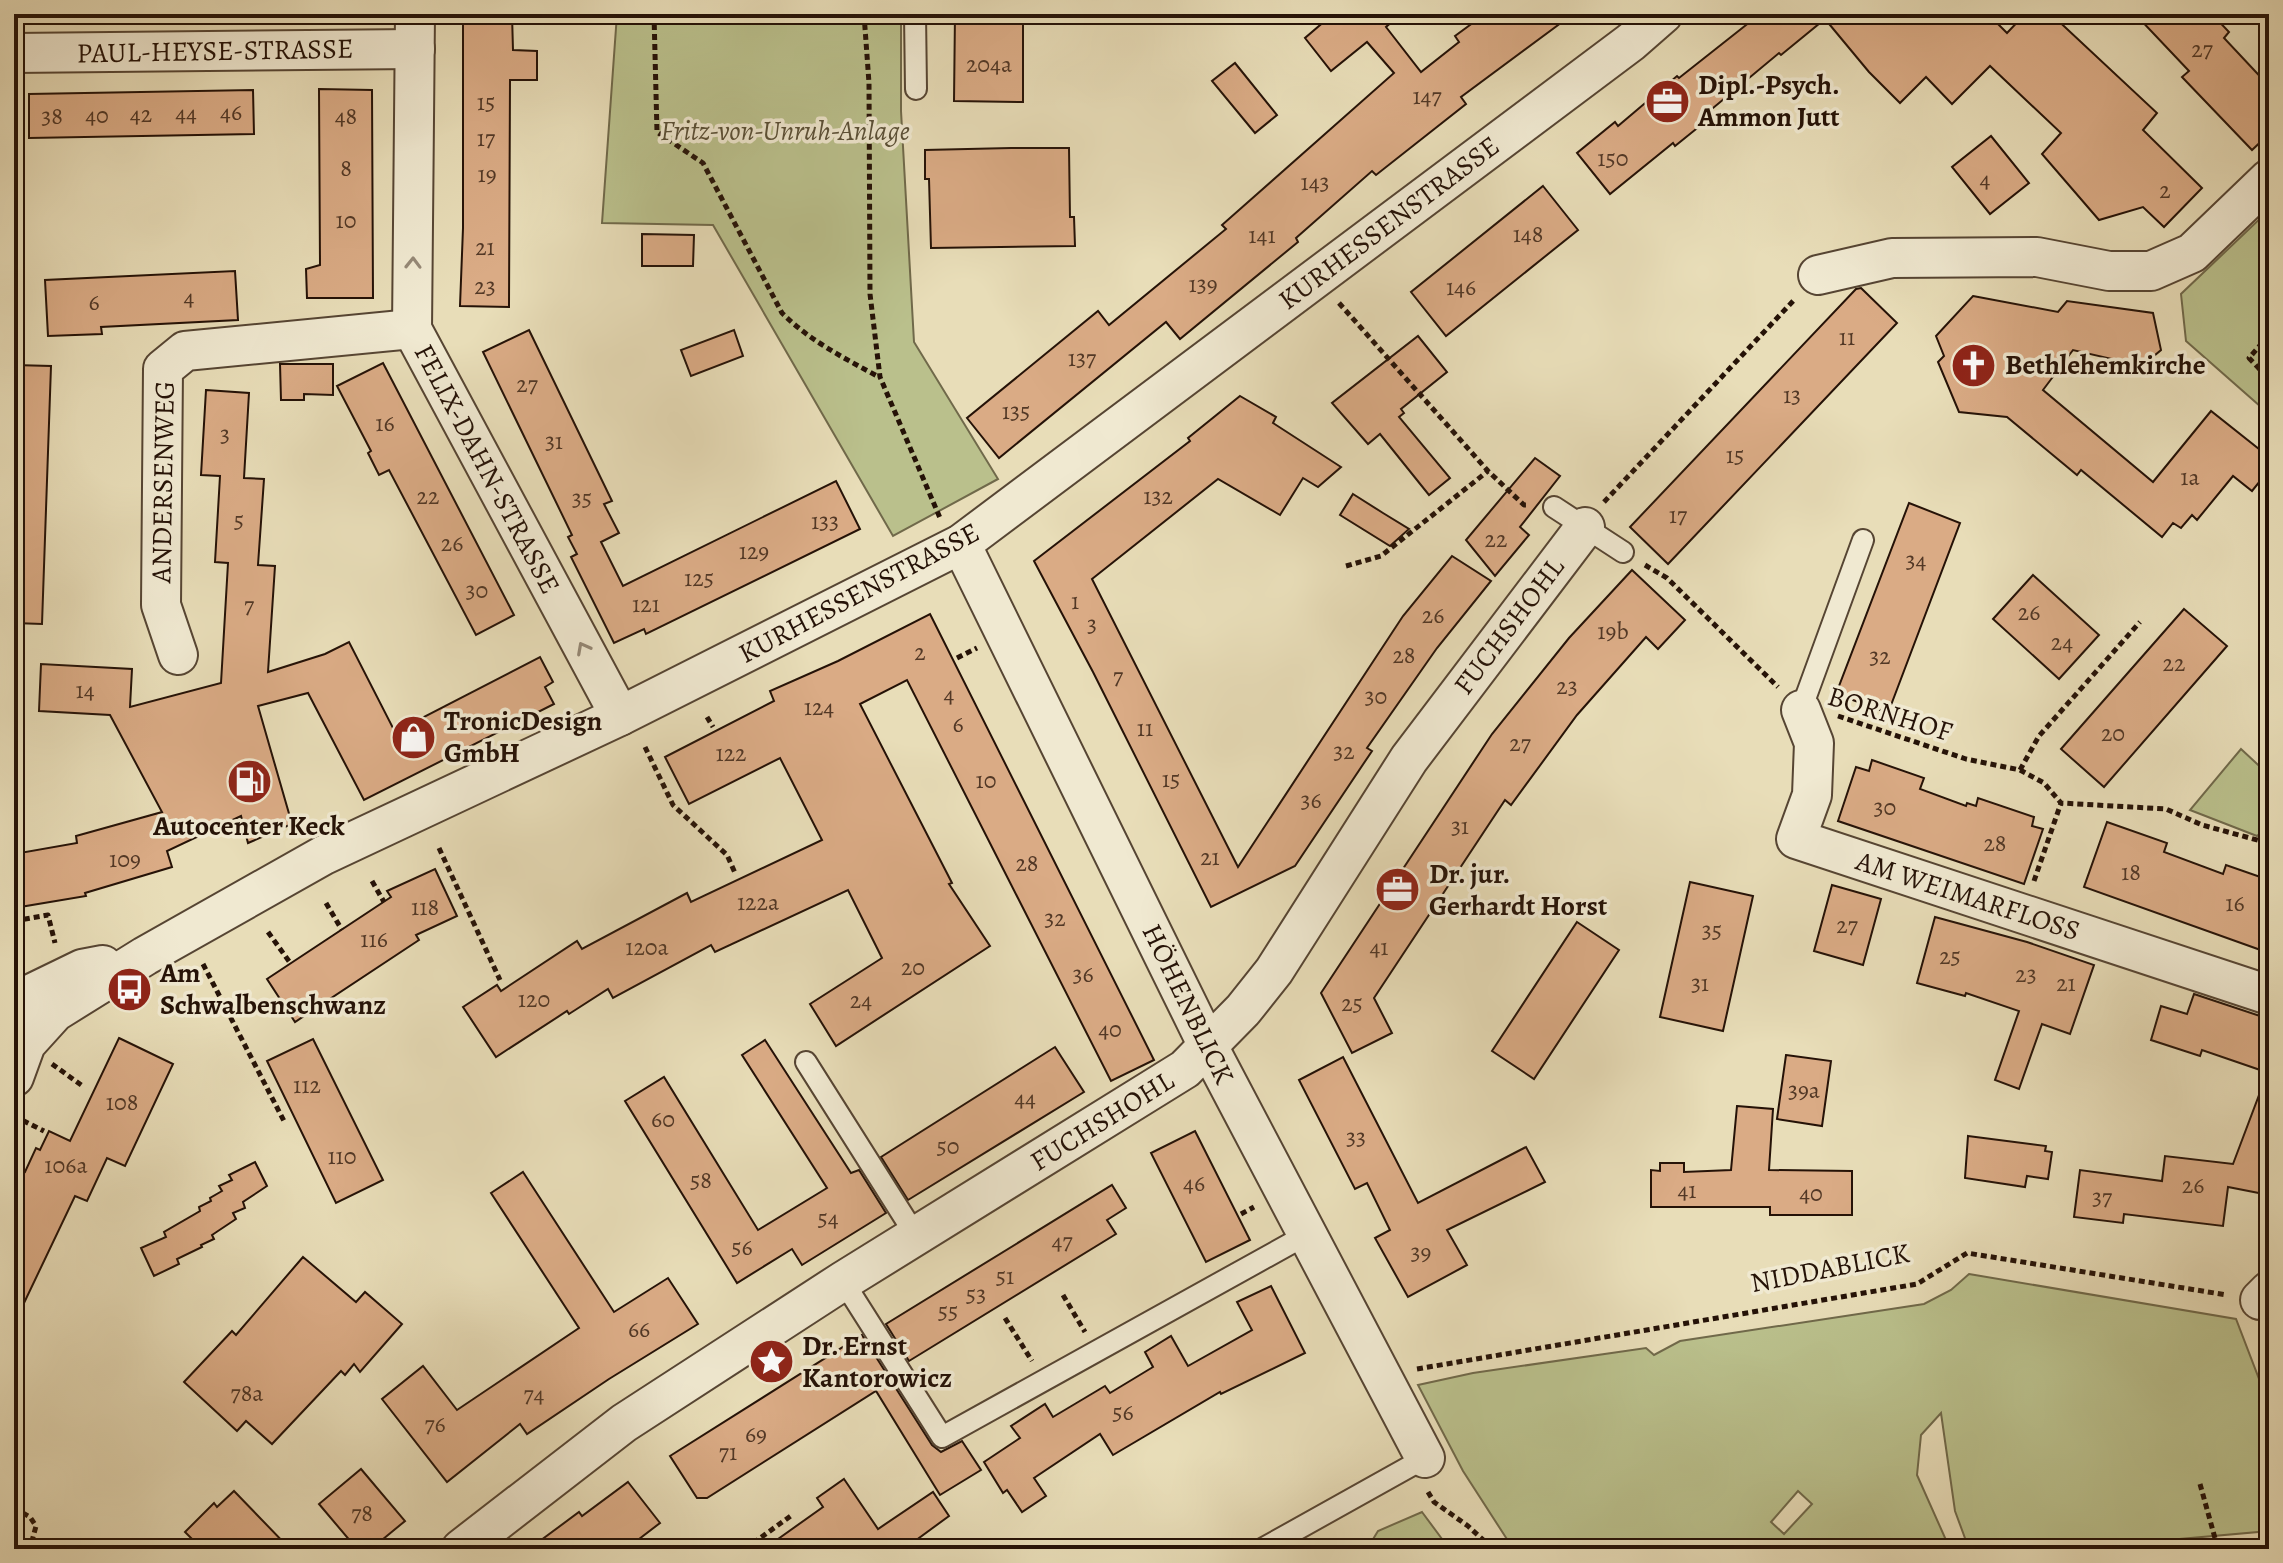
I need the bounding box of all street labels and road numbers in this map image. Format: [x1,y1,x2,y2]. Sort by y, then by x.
street label: PAUL-HEYSE-STRASSE [76,30,354,72]
street label: KURHESSENSTRASSE [1271,127,1507,319]
street label: FELIX-DAHN-STRASSE [405,337,569,601]
street label: ANDERSENWEG [142,381,184,584]
street label: KURHESSENSTRASSE [732,513,986,673]
street label: FUCHSHOHL [1445,549,1574,702]
street label: BORNHOF [1823,677,1957,751]
street label: AM WEIMARFLOSS [1850,842,2085,950]
street label: HÖHENBLICK [1133,918,1243,1091]
street label: FUCHSHOHL [1023,1061,1182,1180]
street label: NIDDABLICK [1747,1234,1913,1302]

